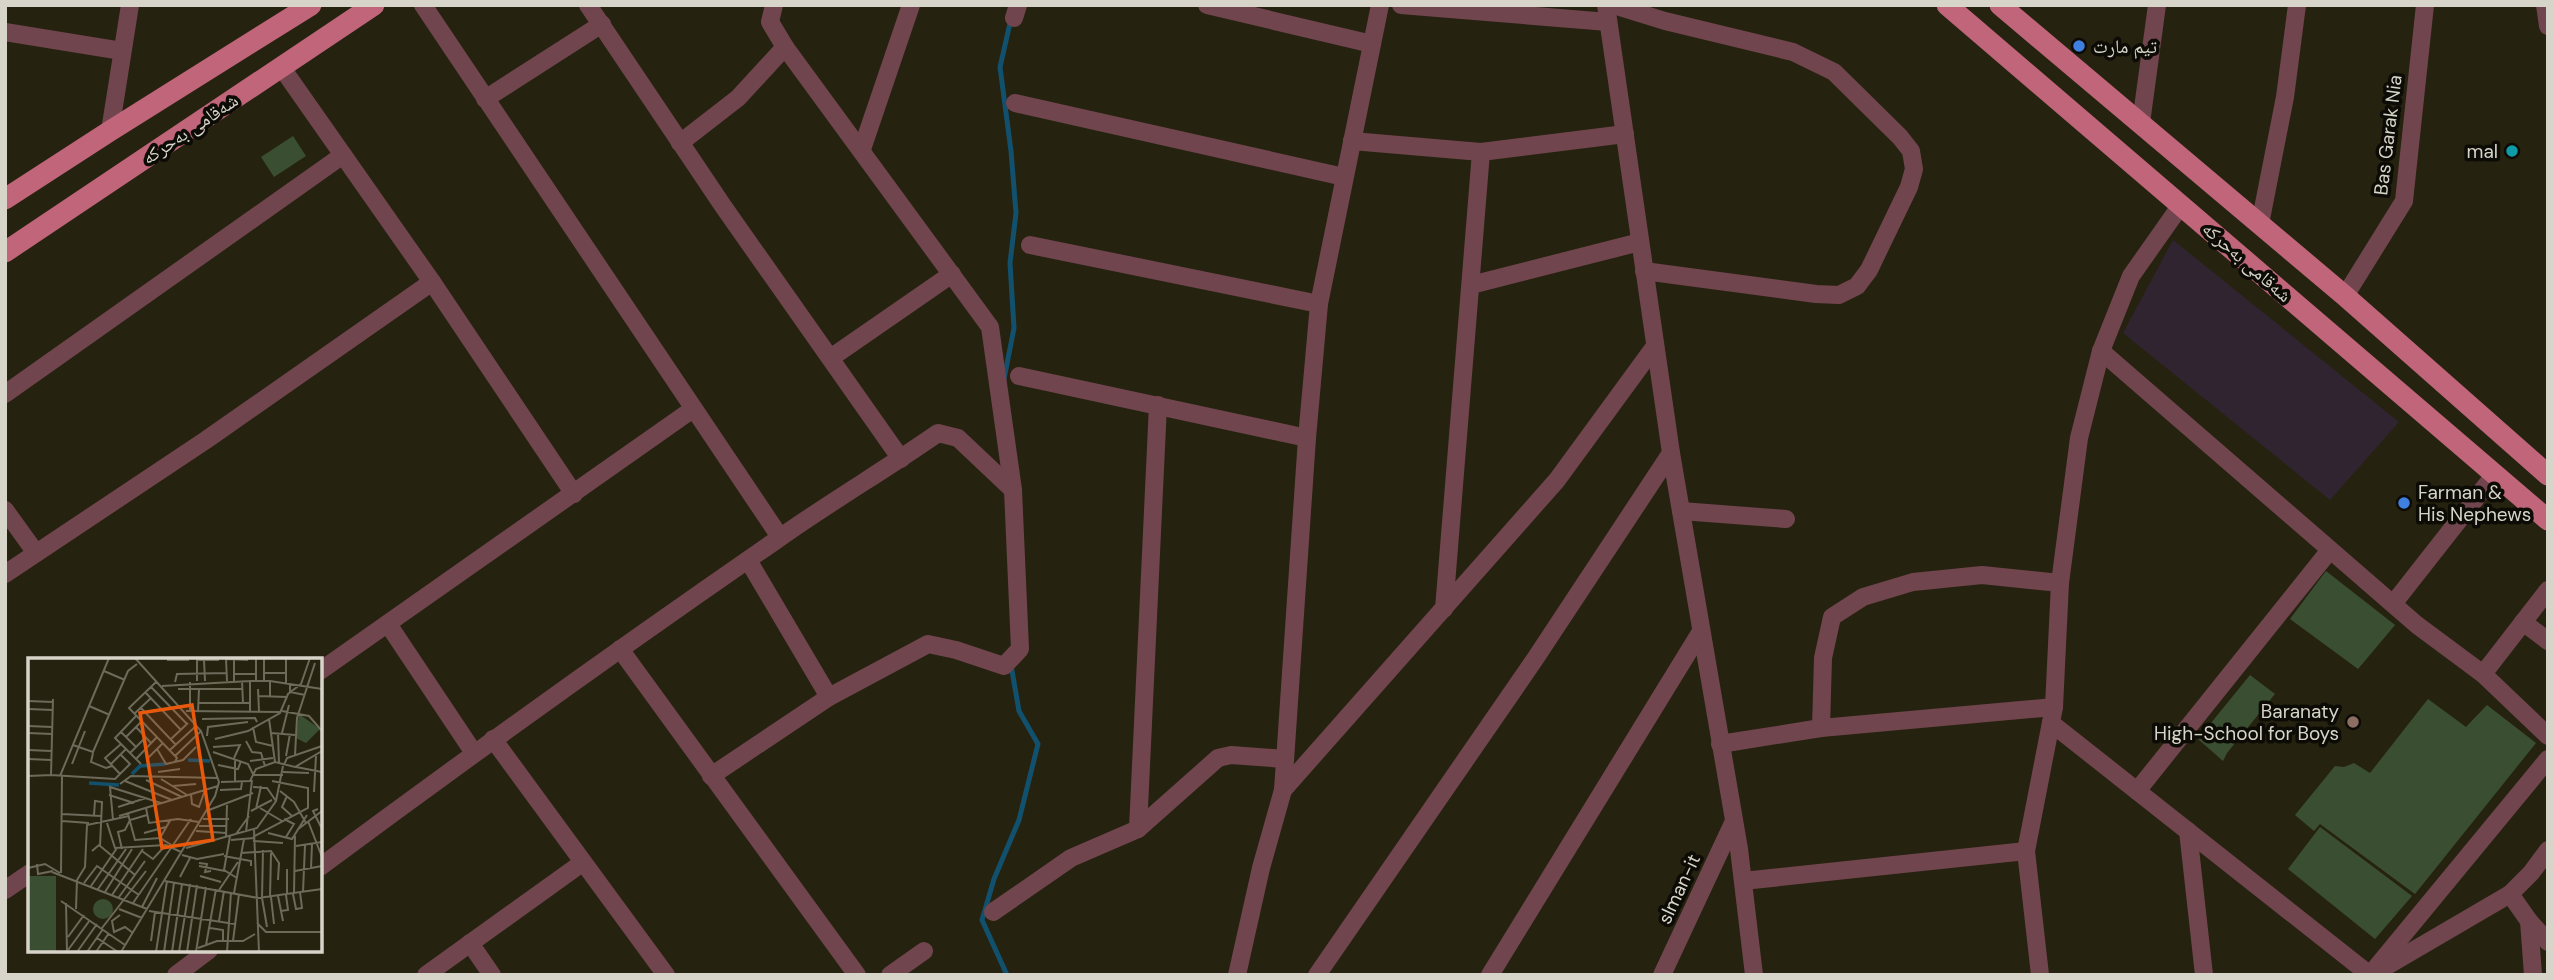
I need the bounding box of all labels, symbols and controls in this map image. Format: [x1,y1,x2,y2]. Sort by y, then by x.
place label: تيم مارت [2093,34,2157,59]
marker: تيم مارت [2071,38,2087,54]
street label: Bas Garak Nia [2368,73,2408,197]
street label: شەقامی بەحرکە [137,88,243,170]
place label: mal [2466,139,2498,164]
marker: mal [2504,143,2520,159]
street label: شەقامی بەحرکە [2197,216,2297,308]
place label: Farman & His Nephews [2418,480,2531,527]
marker: Farman & His Nephews [2396,495,2412,511]
inset map [28,658,322,952]
place label: Baranaty High-School for Boys [2154,699,2339,746]
marker: Baranaty High-School for Boys [2345,714,2361,730]
street label: slman-it [1652,850,1706,928]

